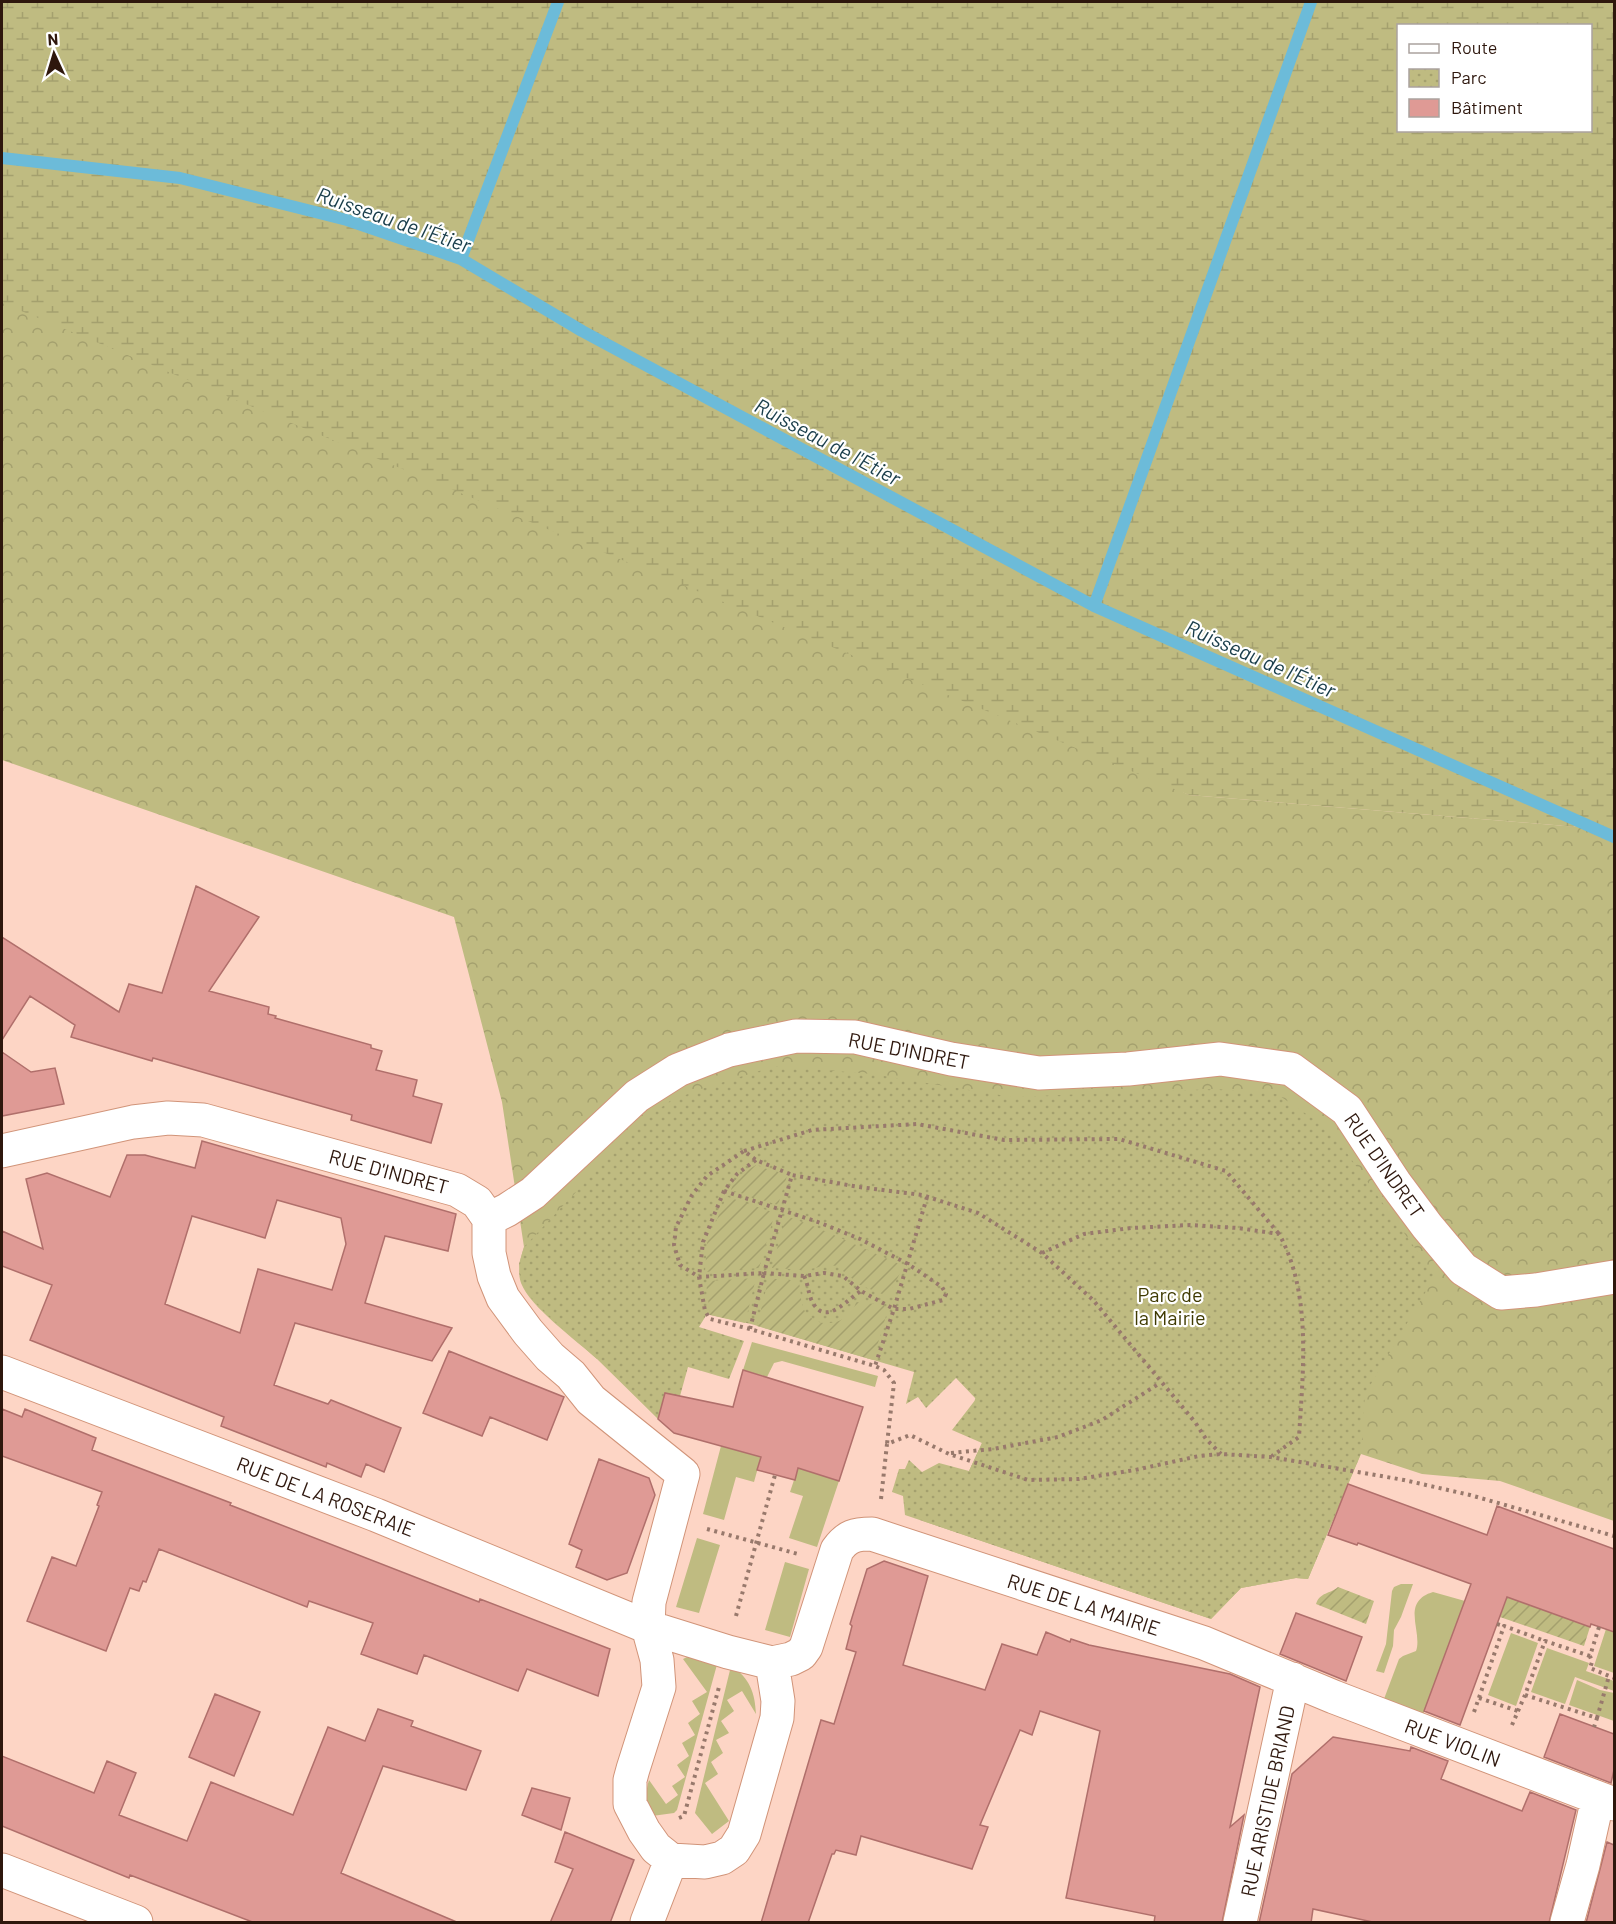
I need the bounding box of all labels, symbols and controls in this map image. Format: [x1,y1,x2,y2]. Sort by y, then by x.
north arrow [24,24,84,84]
legend [1397,24,1592,132]
text: N [47,29,59,48]
text: Route [1451,36,1497,58]
text: Parc [1451,66,1487,88]
text: Bâtiment [1451,96,1523,118]
water label: Ruisseau de l'Étier [314,181,475,257]
water label: Ruisseau de l'Étier [751,392,906,490]
water label: Ruisseau de l'Étier [1182,614,1340,702]
street label: RUE D'INDRET [846,1027,972,1073]
street label: RUE D'INDRET [1340,1108,1430,1222]
street label: RUE D'INDRET [327,1144,451,1198]
park label: Parc de la Mairie [1134,1282,1206,1329]
street label: RUE DE LA ROSERAIE [233,1451,419,1541]
street label: RUE DE LA MAIRIE [1005,1568,1163,1640]
street label: RUE ARISTIDE BRIAND [1235,1703,1299,1899]
street label: RUE VIOLIN [1402,1713,1504,1771]

